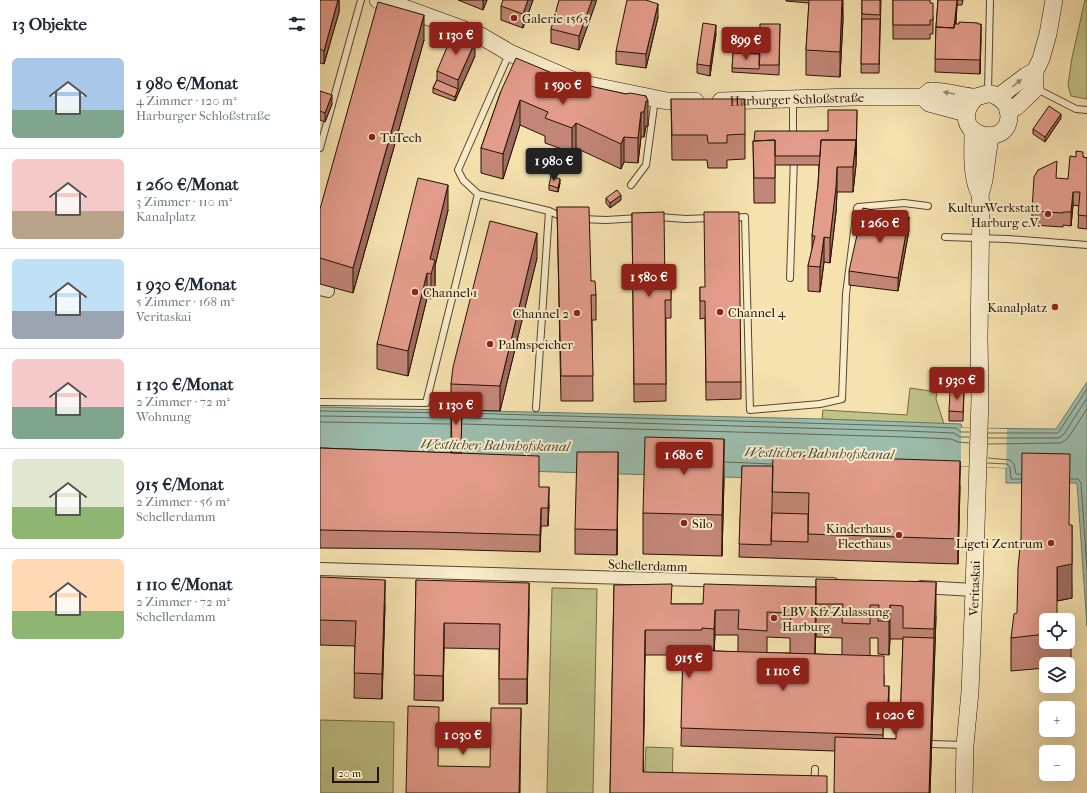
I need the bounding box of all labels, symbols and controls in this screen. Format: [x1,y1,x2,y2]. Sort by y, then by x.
place label: Galerie 1565 [522,11,589,26]
icon: filters [286,13,308,35]
marker: Galerie 1565 [509,13,519,23]
text: 13 Objekte [12,14,87,34]
pin: 1 130 € [419,22,493,56]
text: 1 130 € [438,27,474,42]
pin: 899 € [718,27,774,61]
text: 899 € [731,32,761,47]
pin: 1 590 € [526,72,600,106]
text: 1 980 €/Monat [136,73,238,93]
icon: home [44,74,92,122]
text: 1 590 € [544,77,582,92]
one-way arrow [1011,79,1022,88]
street label: Harburger Schloßstraße [729,90,865,109]
one-way arrow [942,90,955,96]
text: 4 Zimmer · 120 m² [136,93,237,108]
text: Harburger Schloßstraße [136,108,270,123]
place label: TuTech [380,130,423,145]
marker: TuTech [367,132,377,142]
pin: 1 980 € [517,148,591,182]
text: 1 980 € [535,153,573,168]
text: 1 260 €/Monat [136,174,239,194]
icon: home [44,175,92,223]
text: 3 Zimmer · 110 m² [136,194,232,209]
place label: KulturWerkstatt Harburg e.V. [948,200,1040,230]
text: Kanalplatz [136,209,196,224]
marker: KulturWerkstatt Harburg e.V. [1043,209,1053,219]
pin: 1 260 € [843,210,917,244]
text: 1 260 € [861,215,899,230]
pin: 1 580 € [612,264,686,298]
text: 1 580 € [630,269,668,284]
text: 1 930 €/Monat [136,274,237,294]
icon: home [44,275,92,323]
place label: Channel 1 [423,285,478,300]
marker: Channel 1 [410,287,420,297]
text: 5 Zimmer · 168 m² [136,294,234,309]
place label: Kanalplatz [987,300,1047,315]
marker: Kanalplatz [1050,302,1060,312]
place label: Channel 4 [728,305,786,320]
place label: Channel 2 [512,306,569,321]
marker: Channel 4 [715,307,725,317]
marker: Channel 2 [572,308,582,318]
text: Veritaskai [136,309,191,324]
place label: Palmspeicher [498,337,574,352]
marker: Palmspeicher [485,339,495,349]
pin: 1 930 € [920,367,994,401]
text: 1 930 € [938,372,976,387]
text: 1 130 €/Monat [136,374,234,394]
icon: home [44,375,92,423]
pin: 1 130 € [419,392,493,426]
text: 2 Zimmer · 72 m² [136,394,230,409]
text: 1 130 € [438,397,474,412]
text: Wohnung [136,409,191,424]
water label: Westlicher Bahnhofskanal [420,436,571,455]
pin: 1 680 € [647,442,721,476]
water label: Westlicher Bahnhofskanal [744,444,895,463]
text: 1 680 € [665,447,703,462]
text: 915 €/Monat [136,474,224,494]
icon: home [44,475,92,523]
text: 2 Zimmer · 56 m² [136,494,230,509]
text: Schellerdamm [136,509,216,524]
place label: Silo [692,516,713,531]
marker: Silo [679,518,689,528]
place label: Kinderhaus Fleethaus [826,521,891,551]
marker: Kinderhaus Fleethaus [894,530,904,540]
place label: Ligeti Zentrum [956,536,1043,551]
marker: Ligeti Zentrum [1046,538,1056,548]
street label: Schellerdamm [608,557,688,574]
street label: Veritaskai [966,560,983,617]
text: 1 110 €/Monat [136,574,233,594]
icon: home [44,575,92,623]
text: 2 Zimmer · 72 m² [136,594,230,609]
place label: LBV Kfz-Zulassung Harburg [782,604,891,634]
text: Schellerdamm [136,609,216,624]
marker: LBV Kfz-Zulassung Harburg [769,613,779,623]
map controls [1039,613,1075,781]
button: locate [1039,613,1075,649]
pin: 915 € [661,645,717,679]
text: 915 € [675,650,703,665]
button: layers [1039,657,1075,693]
pin: 1 110 € [746,658,820,692]
text: 1 110 € [766,663,800,678]
button: + [1039,701,1075,737]
pin: 1 020 € [858,702,932,736]
text: 1 020 € [876,707,914,722]
pin: 1 030 € [426,722,500,756]
text: 1 030 € [444,727,482,742]
button: − [1039,745,1075,781]
scale bar [332,765,379,784]
text: 20 m [338,767,361,780]

